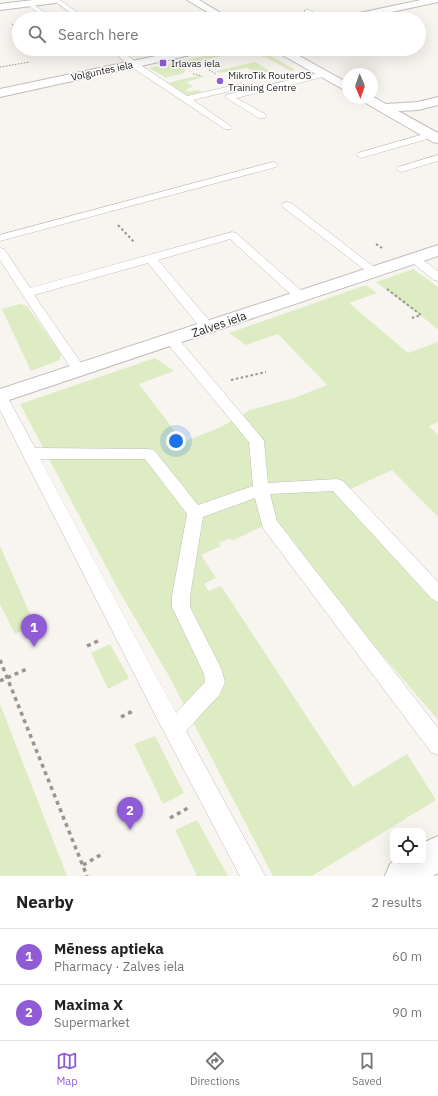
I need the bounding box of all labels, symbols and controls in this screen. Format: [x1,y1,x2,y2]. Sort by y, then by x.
search box [12,12,426,56]
icon: search [26,23,48,45]
text: Search here [58,25,138,44]
place label: Irlavas iela [171,57,221,70]
street label: Volguntes iela [70,58,135,84]
marker: Irlavas iela [158,58,168,68]
north arrow [342,68,378,104]
place label: MikroTik RouterOS Training Centre [228,69,312,94]
marker: MikroTik RouterOS Training Centre [215,76,225,86]
street label: Zalves iela [190,307,249,340]
your location [166,431,186,451]
pin: 1 [21,614,47,647]
pin: 2 [117,797,143,830]
map controls [390,828,426,864]
button: locate [390,828,426,864]
text: Nearby [16,891,74,913]
text: 2 results [371,894,422,911]
text: Mēness aptieka [54,939,164,958]
text: 1 [25,948,33,965]
text: 60 m [392,948,422,965]
text: Pharmacy · Zalves iela [54,958,184,975]
text: Maxima X [54,995,123,1014]
text: 2 [25,1004,33,1021]
text: 90 m [392,1004,422,1021]
text: Supermarket [54,1014,130,1031]
tab: Map [56,1050,78,1088]
tab: Directions [190,1050,240,1088]
tab: Saved [352,1050,382,1088]

